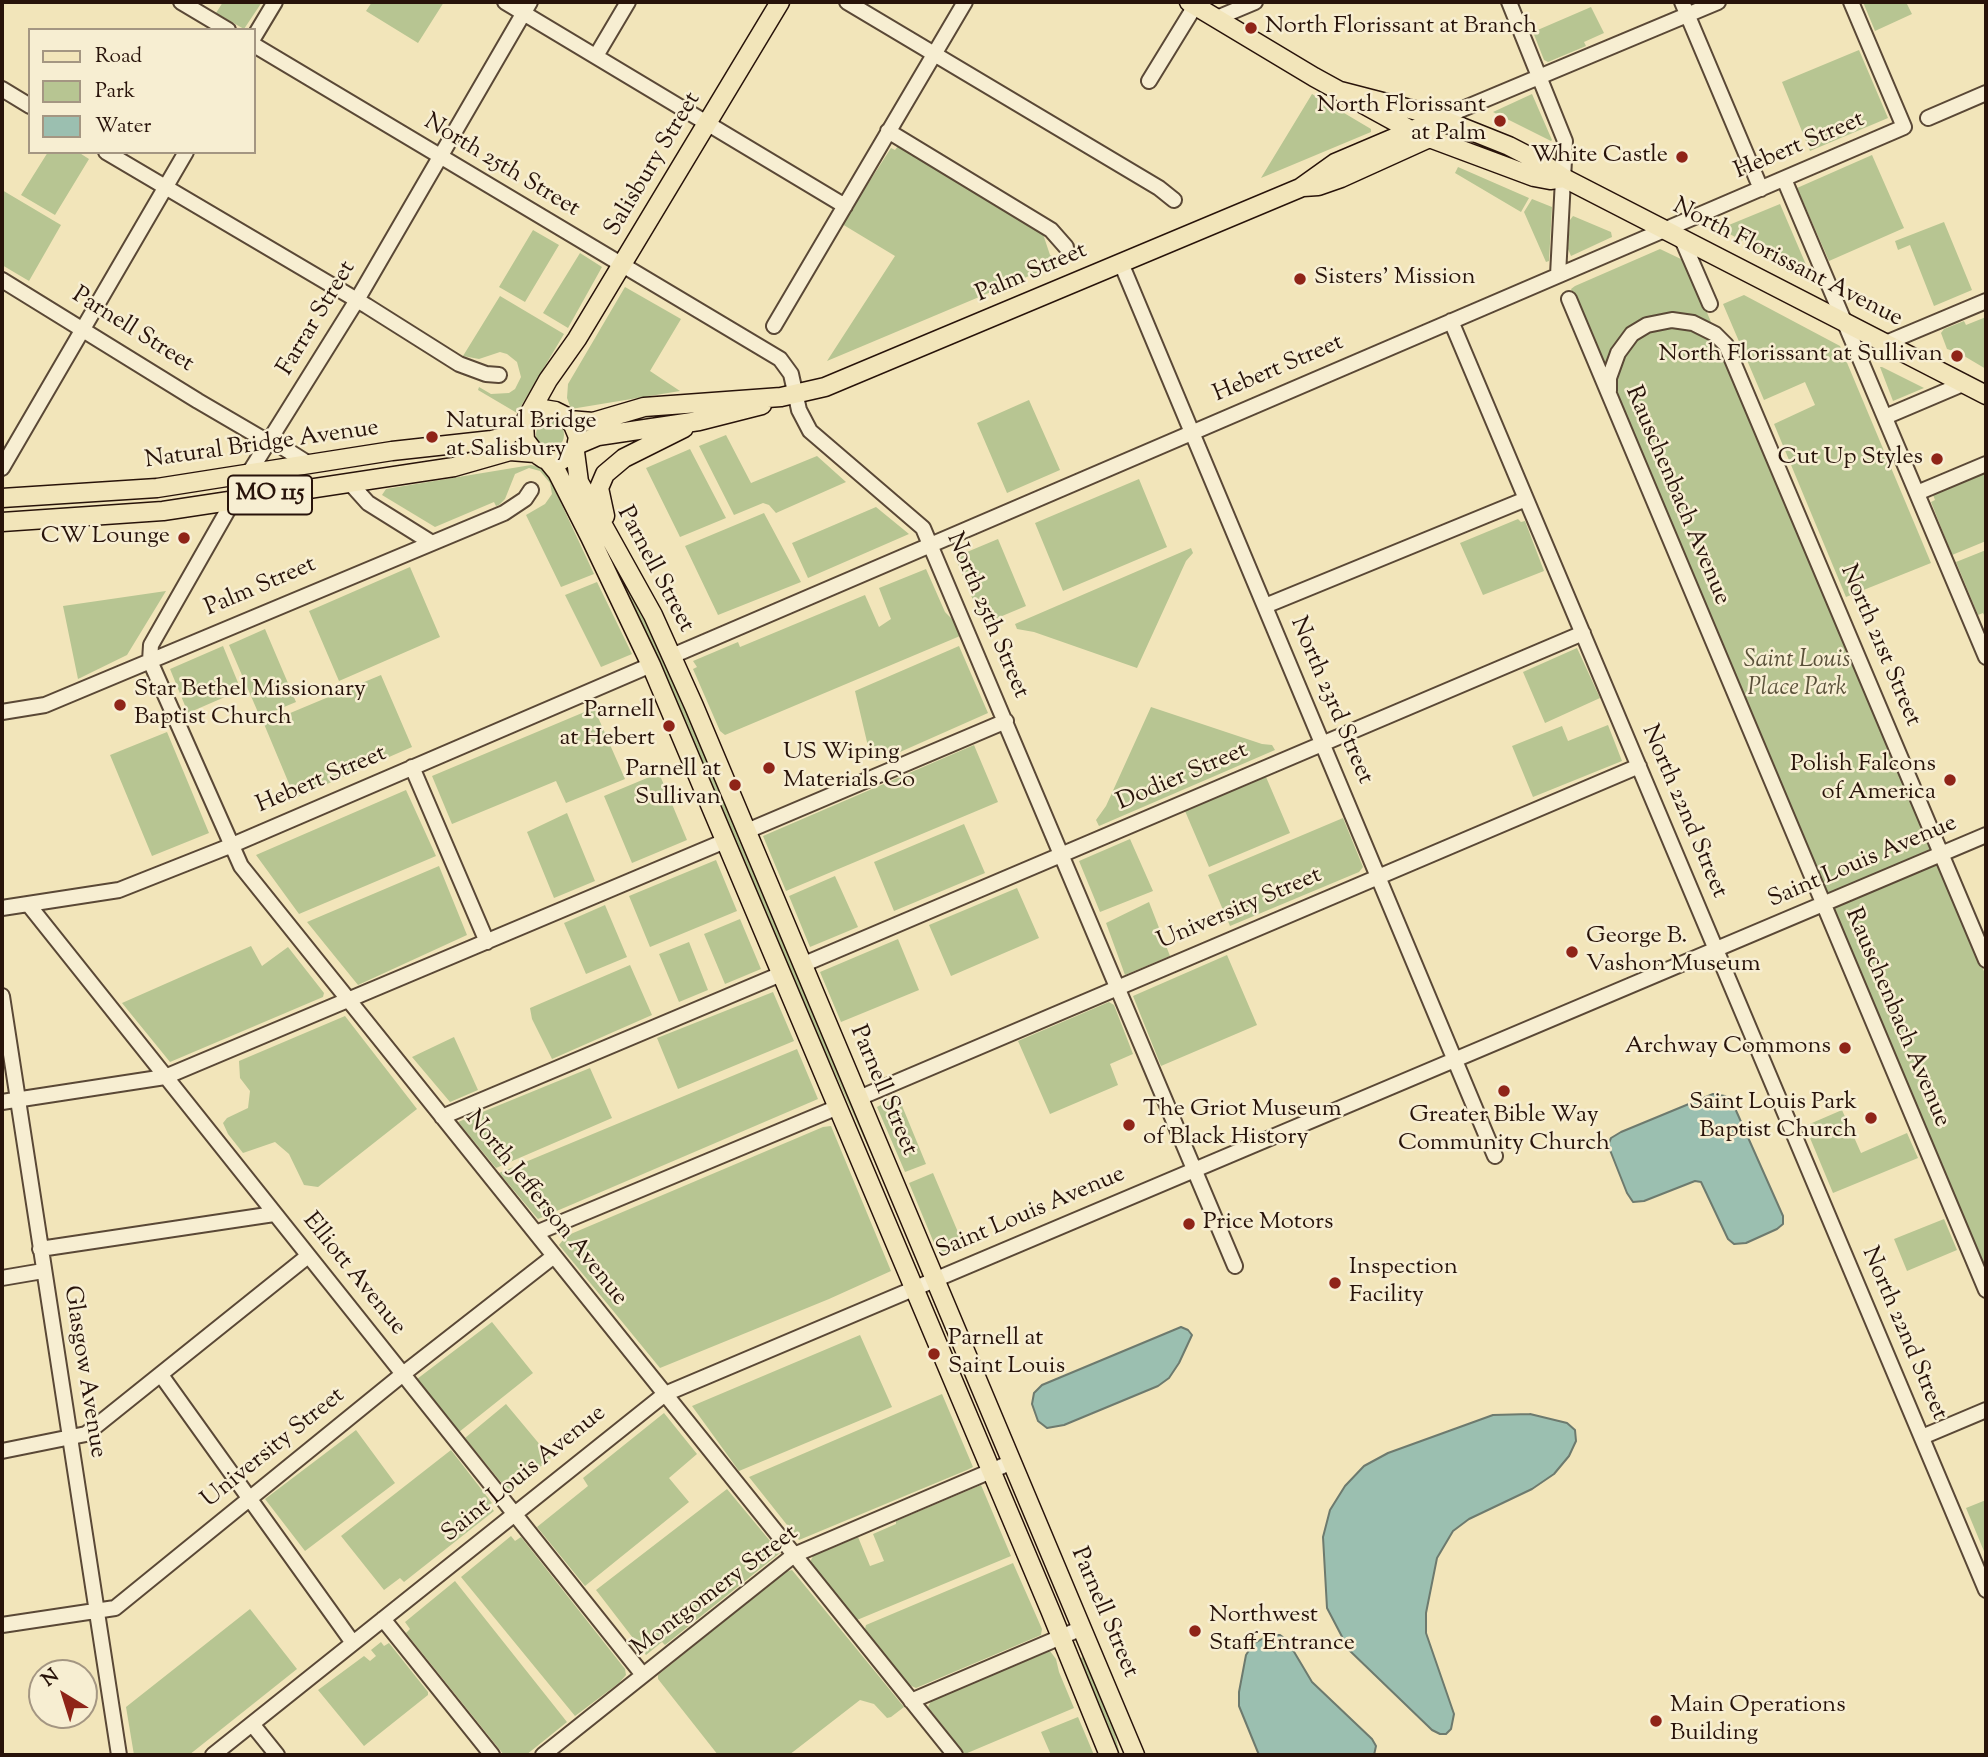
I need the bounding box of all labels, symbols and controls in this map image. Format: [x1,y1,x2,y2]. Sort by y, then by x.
place label: North Florissant at Branch [1265,14,1537,42]
marker: North Florissant at Branch [1243,20,1259,36]
legend [28,28,256,154]
text: Road [95,42,142,72]
text: Park [95,77,135,107]
street label: Salisbury Street [600,88,708,242]
place label: North Florissant at Palm [1317,93,1486,149]
street label: Hebert Street [1731,107,1869,187]
street label: North 25th Street [418,109,584,225]
text: Water [95,112,151,142]
marker: North Florissant at Palm [1492,113,1508,129]
place label: White Castle [1531,143,1668,171]
marker: White Castle [1674,149,1690,165]
street label: North Florissant Avenue [1667,193,1907,335]
street label: Palm Street [972,238,1092,310]
street label: Farrar Street [273,257,363,381]
place label: Sisters' Mission [1314,265,1476,293]
marker: Sisters' Mission [1292,271,1308,287]
street label: Parnell Street [66,282,198,380]
street label: Hebert Street [1210,330,1348,410]
place label: North Florissant at Sullivan [1659,342,1943,370]
marker: North Florissant at Sullivan [1949,348,1965,364]
street label: Rauschenbach Avenue [1617,382,1735,610]
place label: Natural Bridge at Salisbury [446,409,597,465]
street label: Natural Bridge Avenue [143,415,381,477]
marker: Natural Bridge at Salisbury [424,429,440,445]
place label: Cut Up Styles [1777,445,1923,473]
marker: Cut Up Styles [1929,451,1945,467]
road number: MO 115 [228,475,312,514]
street label: Parnell Street [609,502,699,638]
place label: CW Lounge [41,524,170,552]
street label: North 25th Street [938,529,1034,703]
marker: CW Lounge [176,530,192,546]
street label: Palm Street [201,552,321,624]
street label: North 21st Street [1832,561,1926,731]
street label: North 23rd Street [1282,613,1378,789]
park label: Saint Louis Place Park [1744,648,1850,704]
place label: Star Bethel Missionary Baptist Church [134,677,366,733]
marker: Star Bethel Missionary Baptist Church [112,697,128,713]
place label: Parnell at Hebert [559,698,655,754]
marker: Parnell at Hebert [661,718,677,734]
street label: North 22nd Street [1634,721,1732,903]
street label: Dodier Street [1113,737,1253,819]
place label: US Wiping Materials Co [783,740,915,796]
street label: Hebert Street [253,741,391,821]
place label: Polish Falcons of America [1790,752,1936,808]
place label: Parnell at Sullivan [626,757,721,813]
marker: US Wiping Materials Co [761,760,777,776]
marker: Polish Falcons of America [1942,772,1958,788]
marker: Parnell at Sullivan [727,777,743,793]
street label: Saint Louis Avenue [1764,810,1962,916]
street label: University Street [1153,862,1327,958]
street label: Rauschenbach Avenue [1837,904,1955,1132]
place label: George B. Vashon Museum [1586,924,1761,980]
marker: George B. Vashon Museum [1564,944,1580,960]
street label: Parnell Street [842,1022,922,1160]
place label: Archway Commons [1625,1034,1831,1062]
marker: Archway Commons [1837,1040,1853,1056]
marker: Greater Bible Way Community Church [1496,1083,1512,1099]
place label: Saint Louis Park Baptist Church [1689,1090,1857,1146]
place label: The Griot Museum of Black History [1143,1097,1341,1153]
place label: Greater Bible Way Community Church [1398,1103,1610,1159]
street label: North Jefferson Avenue [457,1106,633,1312]
marker: Saint Louis Park Baptist Church [1863,1110,1879,1126]
marker: The Griot Museum of Black History [1121,1117,1137,1133]
street label: Saint Louis Avenue [932,1161,1130,1267]
street label: Elliott Avenue [295,1208,411,1342]
place label: Price Motors [1203,1210,1334,1238]
marker: Price Motors [1181,1216,1197,1232]
street label: North 22nd Street [1854,1243,1952,1425]
place label: Inspection Facility [1349,1255,1458,1311]
marker: Inspection Facility [1327,1275,1343,1291]
street label: Glasgow Avenue [55,1284,111,1460]
place label: Parnell at Saint Louis [948,1326,1065,1382]
marker: Parnell at Saint Louis [926,1346,942,1362]
street label: University Street [197,1382,351,1516]
street label: Saint Louis Avenue [437,1400,613,1550]
street label: Montgomery Street [627,1520,805,1664]
street label: Parnell Street [1063,1544,1143,1682]
place label: Northwest Staff Entrance [1209,1603,1355,1659]
marker: Northwest Staff Entrance [1187,1623,1203,1639]
north arrow [28,1659,98,1729]
text: N [37,1663,65,1694]
place label: Main Operations Building [1670,1693,1846,1749]
marker: Main Operations Building [1648,1713,1664,1729]

